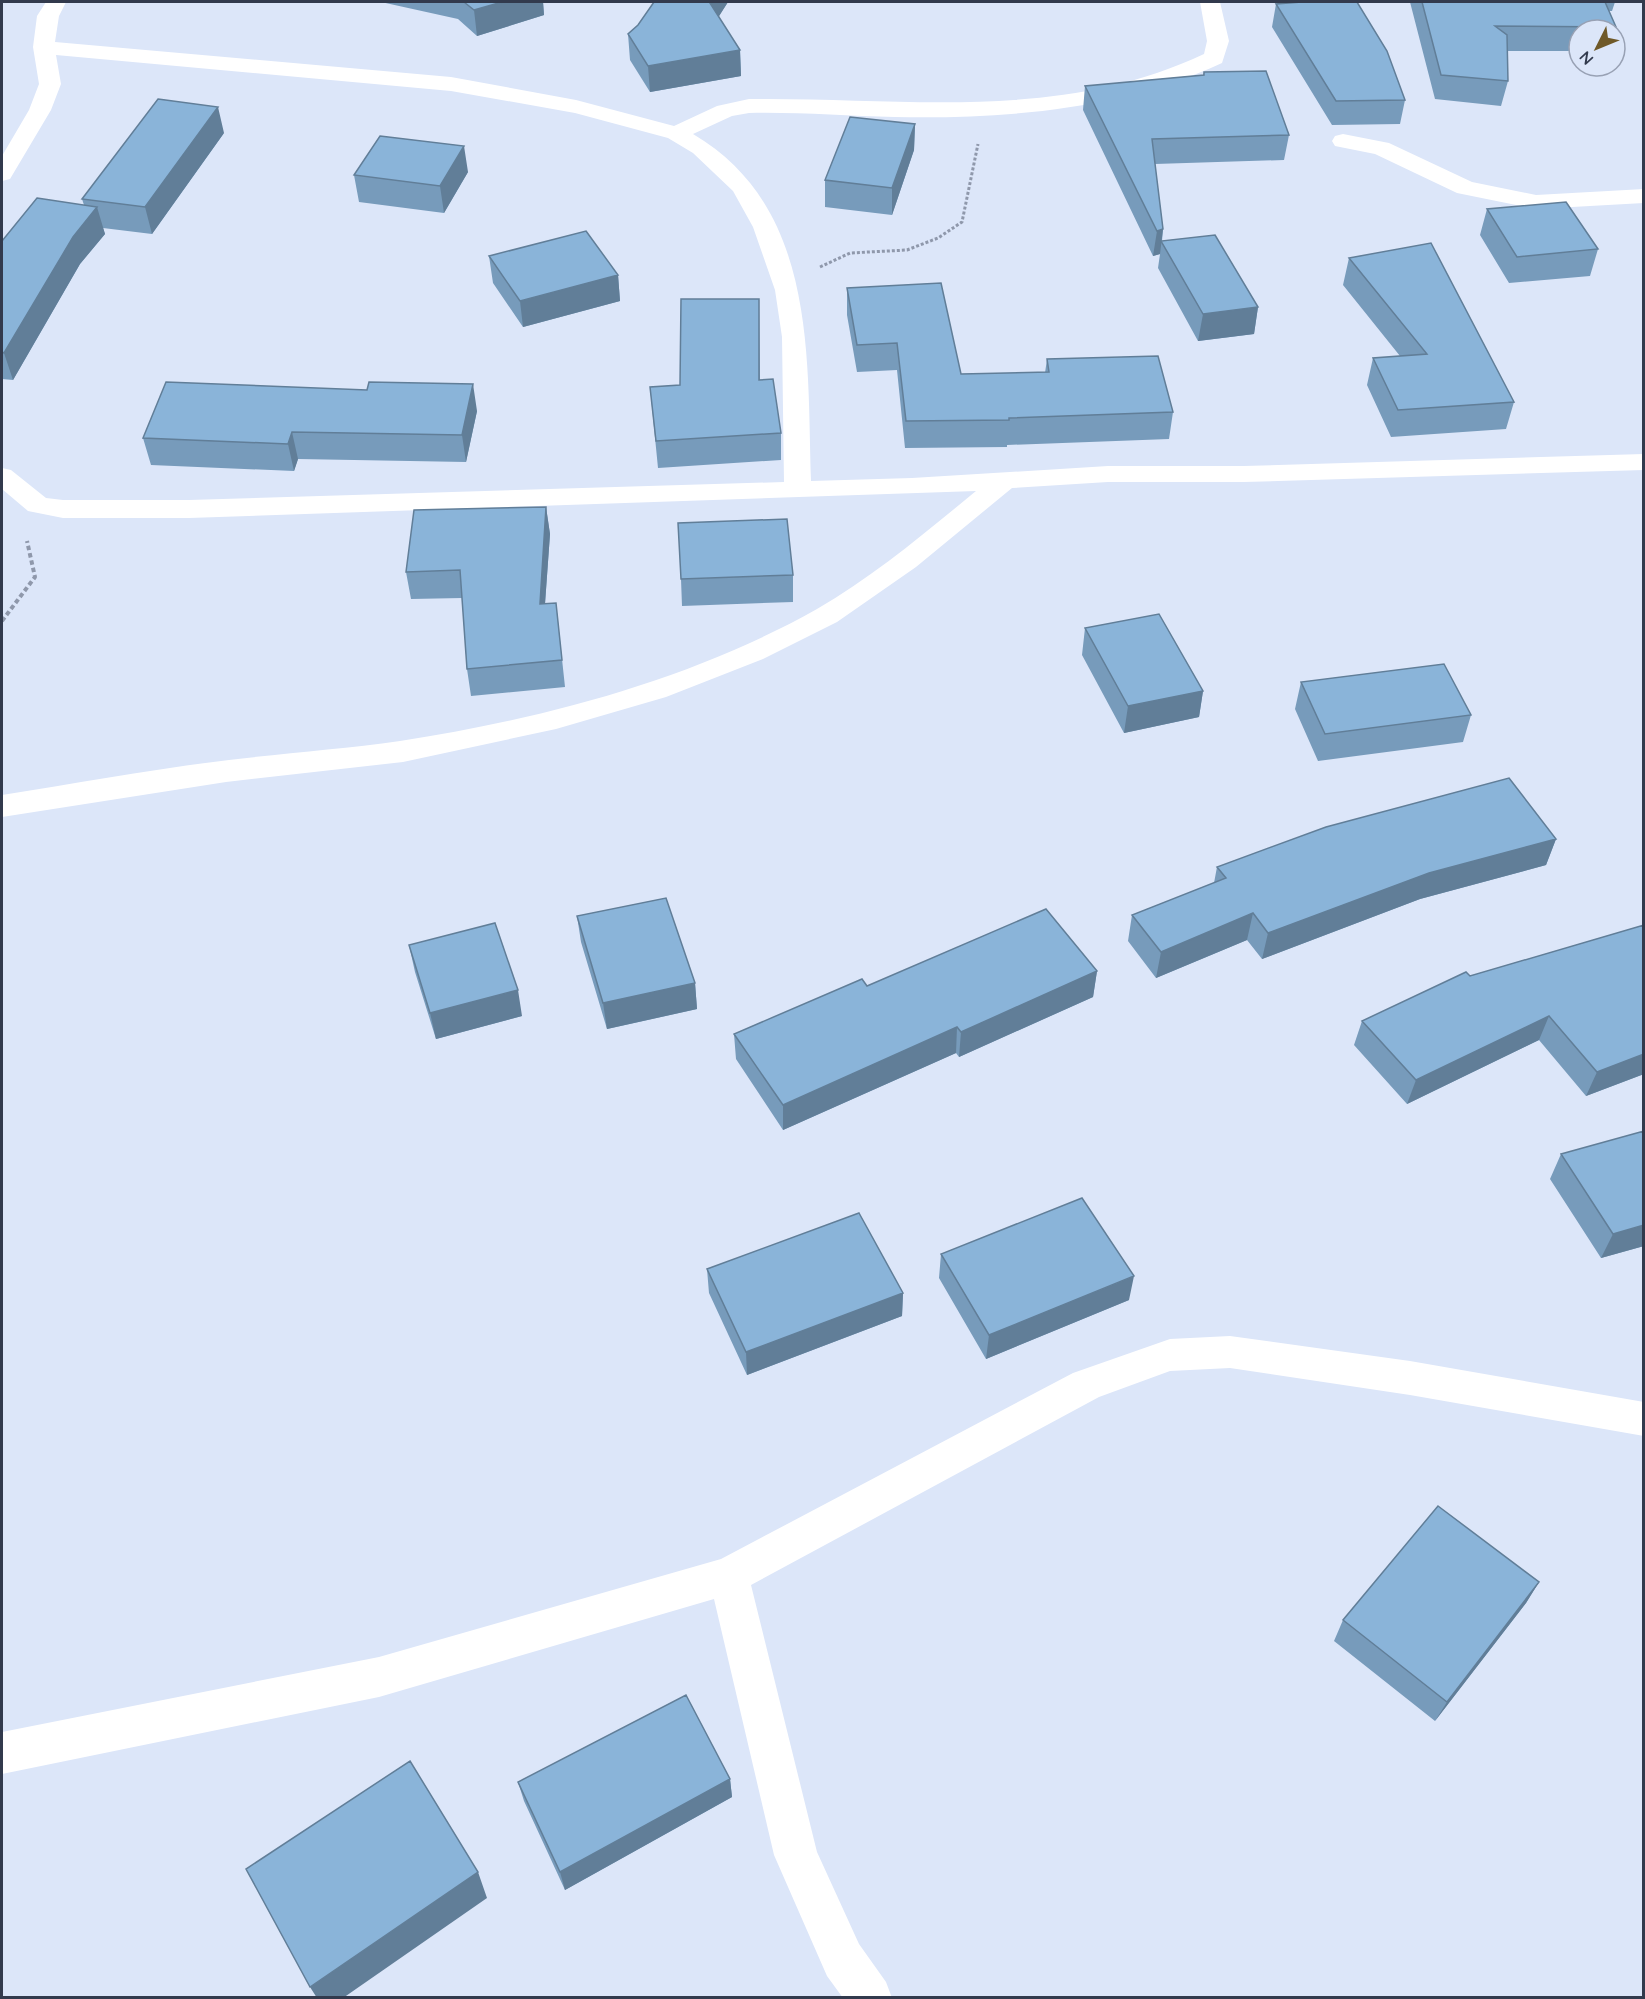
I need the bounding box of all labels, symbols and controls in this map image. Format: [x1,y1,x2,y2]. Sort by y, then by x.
north arrow [1567,18,1627,78]
text: N [1575,47,1597,69]

